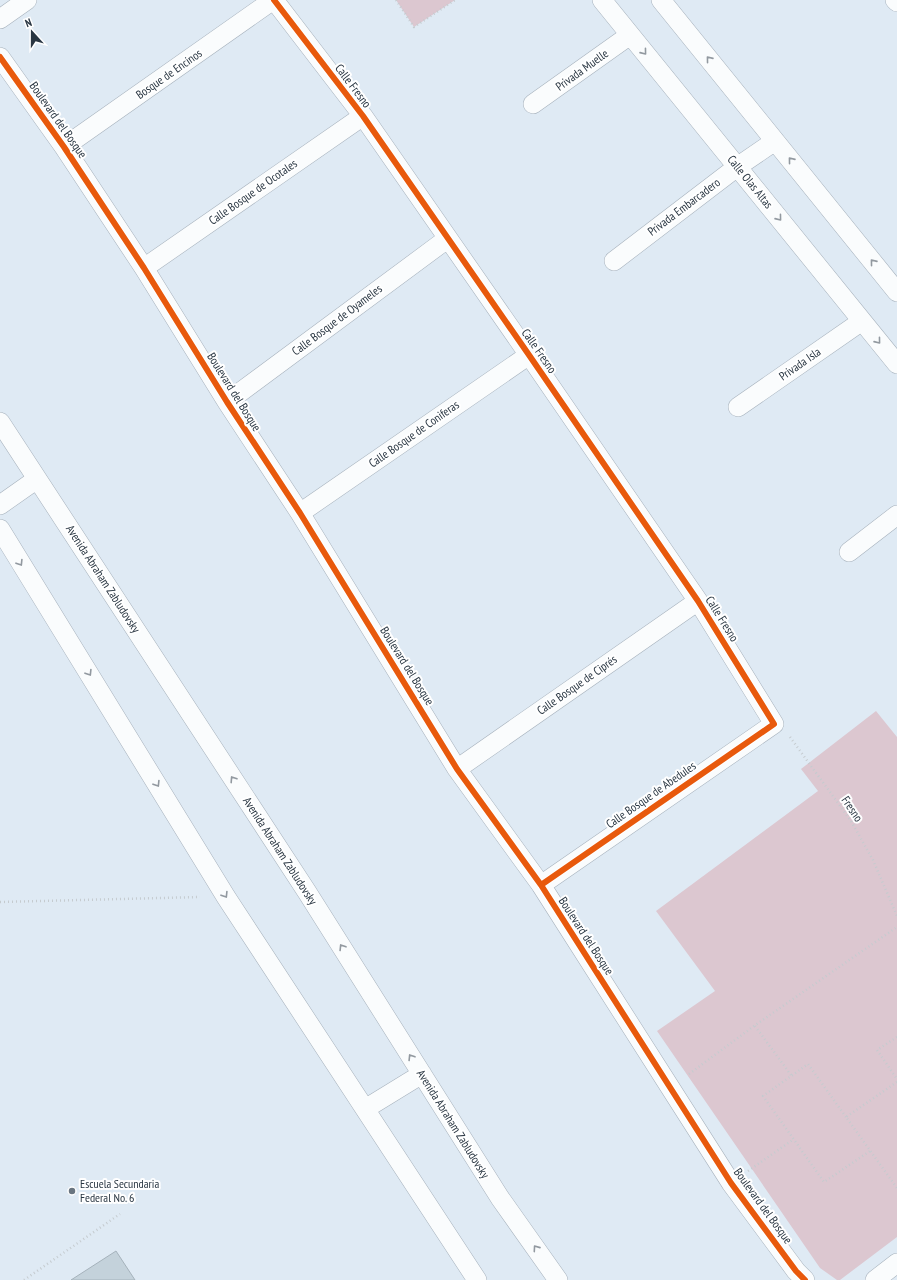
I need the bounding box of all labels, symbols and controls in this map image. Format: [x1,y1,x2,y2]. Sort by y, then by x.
north arrow [12,12,52,52]
text: N [23,15,34,30]
street label: Bosque de Encinos [133,45,205,102]
street label: Privada Muelle [552,45,611,94]
one-way arrow [640,47,647,55]
one-way arrow [707,57,714,64]
street label: Calle Fresno [332,61,375,111]
street label: Boulevard del Bosque [27,79,90,161]
street label: Calle Olas Altas [724,152,776,211]
street label: Calle Bosque de Ocotales [206,155,300,228]
one-way arrow [789,158,796,165]
street label: Privada Embarcadero [644,174,723,239]
one-way arrow [775,214,782,221]
one-way arrow [870,259,877,266]
street label: Calle Bosque de Oyameles [289,281,385,358]
street label: Calle Fresno [519,326,560,376]
one-way arrow [874,337,881,344]
street label: Privada Isla [776,344,824,383]
street label: Boulevard del Bosque [204,350,265,434]
street label: Calle Bosque de Coniferas [366,397,462,470]
street label: Avenida Abraham Zabludovsky [63,522,144,636]
one-way arrow [16,559,23,566]
street label: Calle Fresno [703,593,742,644]
street label: Boulevard del Bosque [377,624,438,708]
street label: Calle Bosque de Ciprés [534,651,620,718]
one-way arrow [84,669,91,676]
street label: Calle Bosque de Abedules [603,758,699,831]
one-way arrow [231,777,238,784]
one-way arrow [152,780,160,787]
street label: Fresno [838,793,866,824]
street label: Avenida Abraham Zabludovsky [240,794,321,908]
one-way arrow [220,890,227,897]
street label: Boulevard del Bosque [556,894,617,978]
one-way arrow [339,944,347,951]
one-way arrow [409,1054,416,1061]
street label: Avenida Abraham Zabludovsky [414,1067,493,1181]
street label: Boulevard del Bosque [731,1165,796,1246]
place label: Escuela Secundaria Federal No. 6 [80,1176,159,1205]
marker: Escuela Secundaria Federal No. 6 [67,1186,77,1196]
one-way arrow [534,1246,541,1253]

